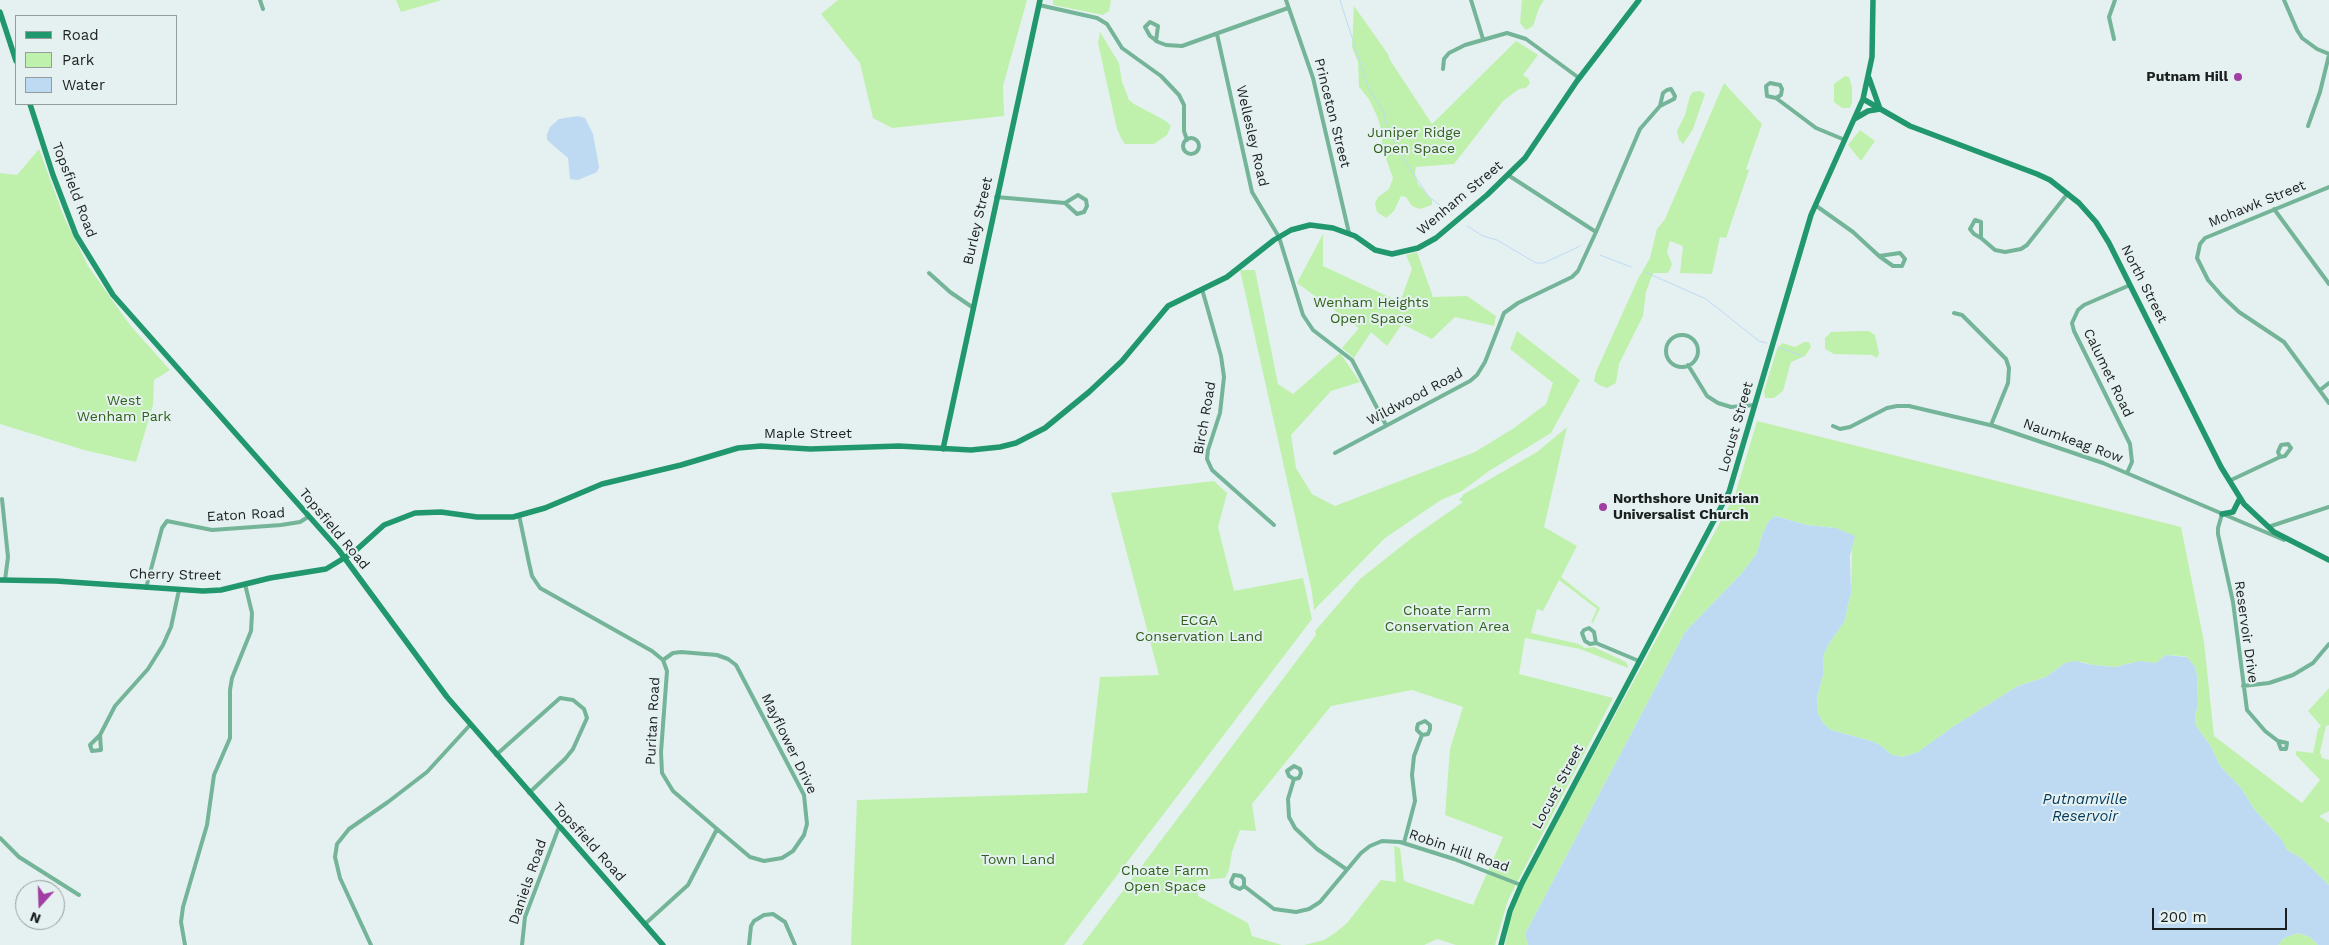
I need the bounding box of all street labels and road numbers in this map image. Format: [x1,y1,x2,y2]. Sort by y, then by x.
street label: Princeton Street [1310,57,1354,169]
street label: Wellesley Road [1232,84,1272,188]
street label: Topsfield Road [48,140,100,240]
street label: Wenham Street [1414,157,1506,239]
street label: Burley Street [960,175,996,267]
street label: Mohawk Street [2206,177,2308,231]
street label: North Street [2117,242,2171,326]
street label: Calumet Road [2079,326,2137,420]
street label: Wildwood Road [1364,365,1466,429]
street label: Birch Road [1190,380,1220,456]
street label: Locust Street [1715,380,1757,474]
street label: Naumkeag Row [2021,415,2125,467]
street label: Maple Street [764,426,852,442]
street label: Topsfield Road [295,485,373,573]
street label: Eaton Road [206,505,286,525]
street label: Cherry Street [129,566,221,584]
street label: Reservoir Drive [2231,580,2261,684]
street label: Puritan Road [642,677,664,765]
street label: Mayflower Drive [757,691,821,797]
street label: Locust Street [1529,742,1587,832]
street label: Topsfield Road [549,799,629,885]
street label: Robin Hill Road [1407,826,1511,876]
street label: Daniels Road [506,837,550,927]

